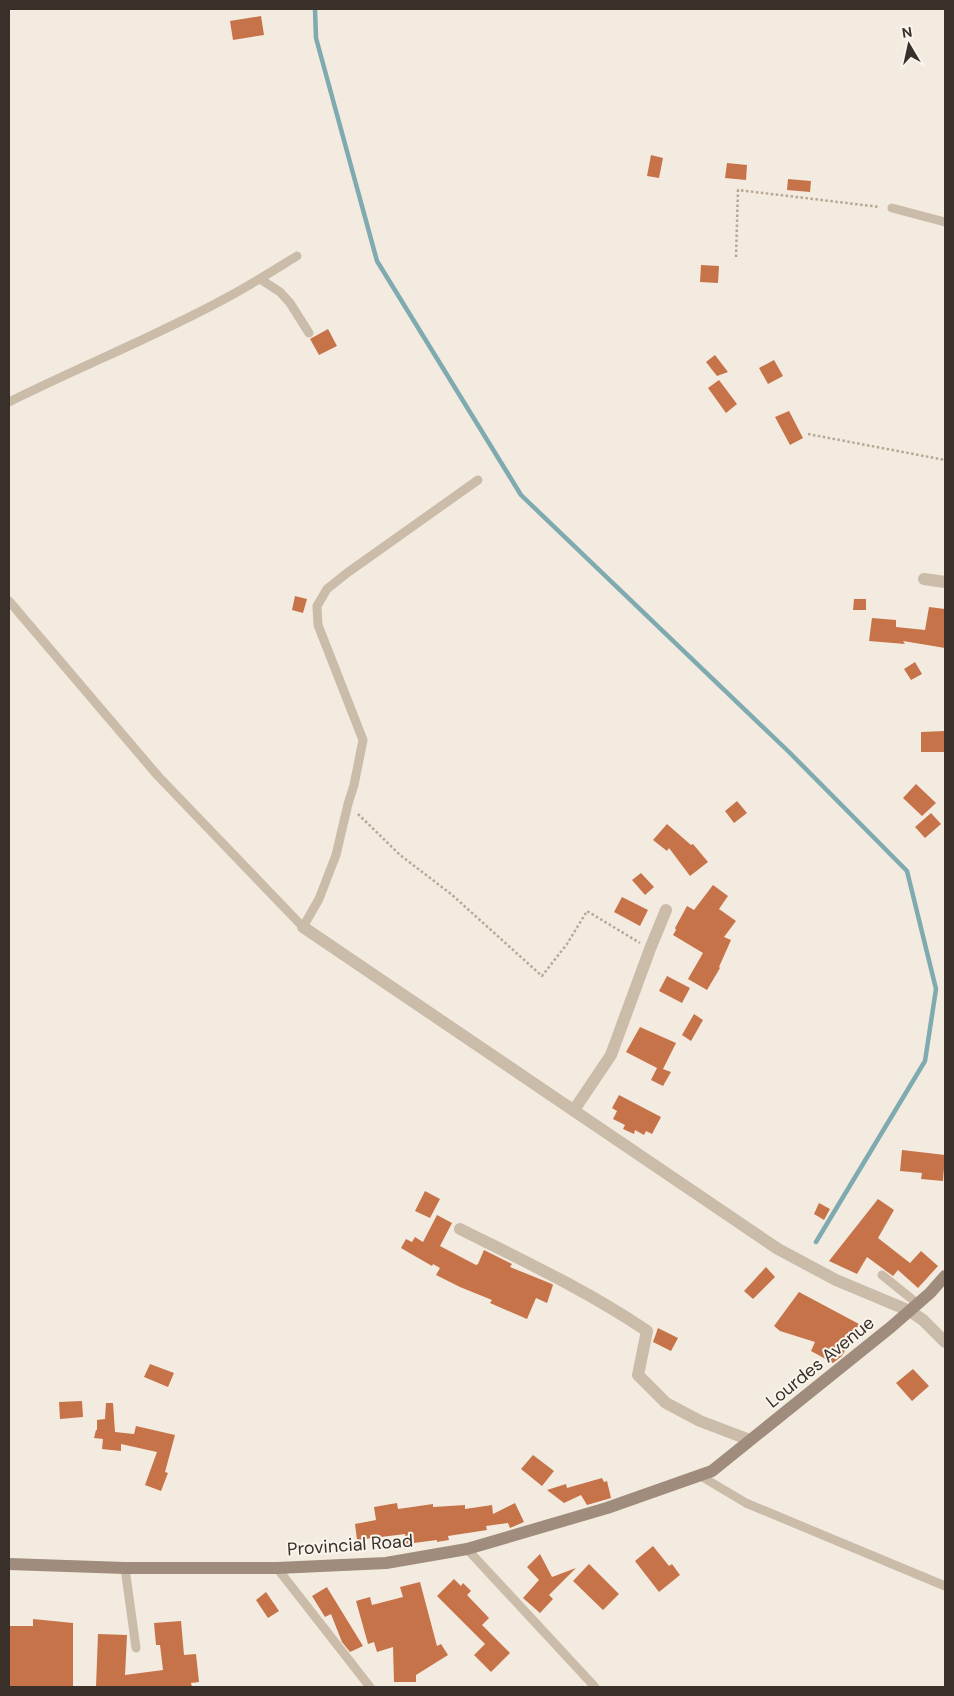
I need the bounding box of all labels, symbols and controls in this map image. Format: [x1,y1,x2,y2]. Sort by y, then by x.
north arrow [884,20,934,70]
text: N [901,22,913,42]
street label: Lourdes Avenue [761,1311,879,1413]
street label: Provincial Road [286,1529,414,1561]

